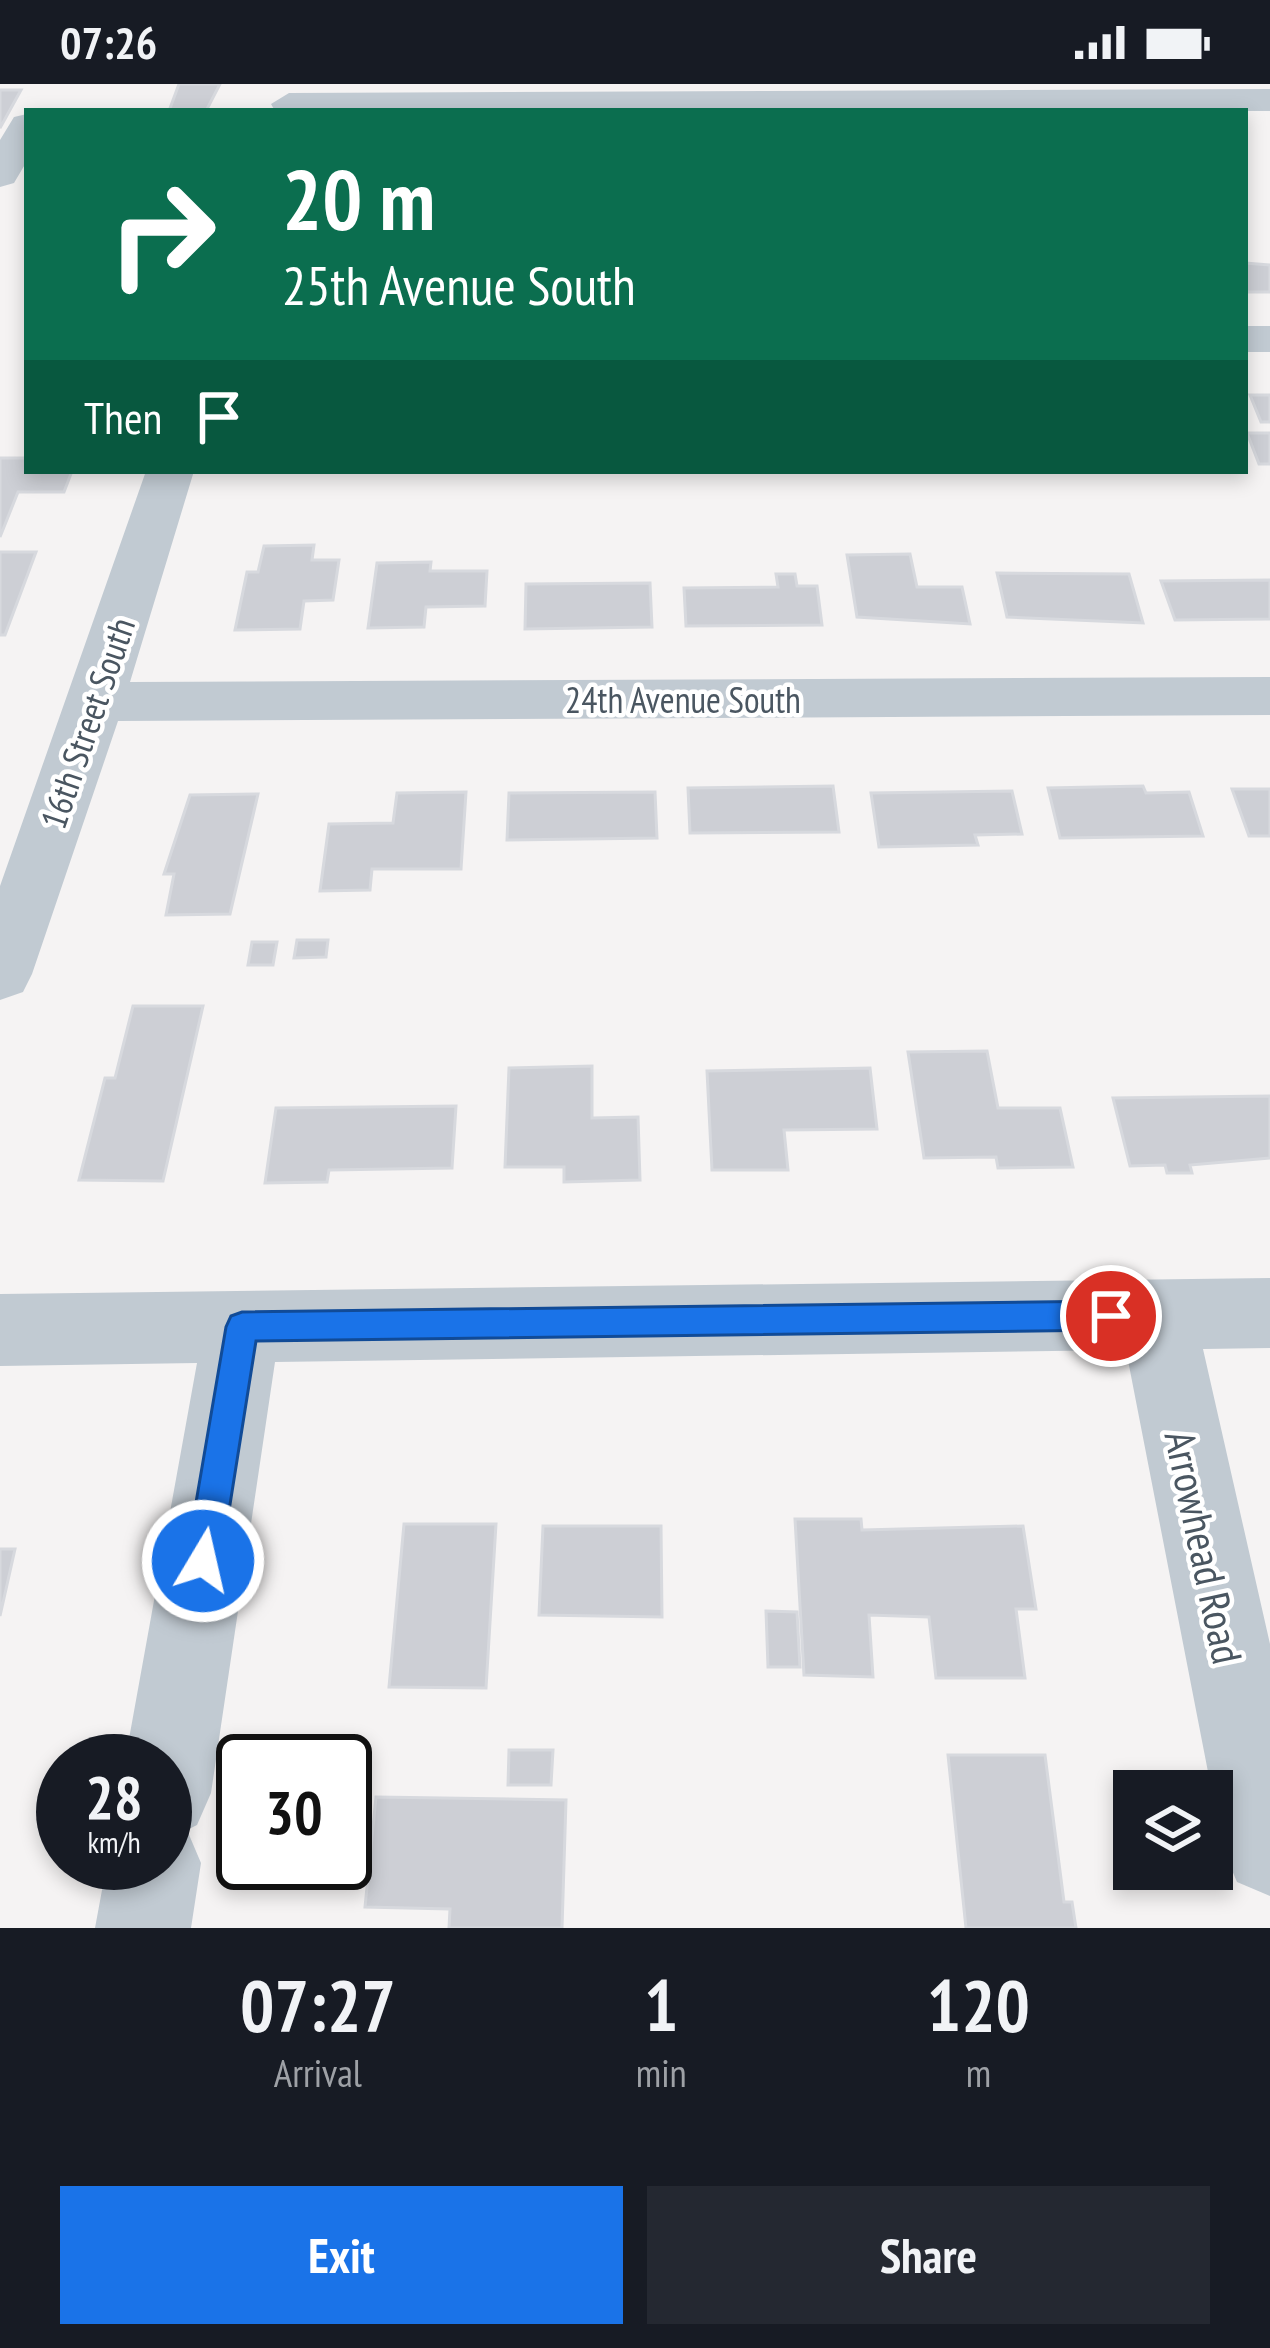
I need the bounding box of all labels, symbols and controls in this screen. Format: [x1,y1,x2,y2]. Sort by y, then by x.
text: 07:26 [60,13,157,71]
text: 20 m [282,144,435,253]
icon: right [84,156,240,312]
text: 25th Avenue South [282,250,636,320]
icon: arrive [186,384,252,450]
text: Then [84,388,162,446]
street label: 16th Street South [29,611,145,835]
street label: 24th Avenue South [565,676,801,723]
pin [1060,1265,1162,1367]
icon: arrive [1078,1283,1144,1349]
street label: Arrowhead Road [1152,1425,1256,1669]
position arrow [140,1498,266,1624]
speed limit sign: 30 [216,1734,372,1890]
text: 28 [85,1758,143,1836]
map controls [1113,1770,1233,1890]
button: layers [1113,1770,1233,1890]
text: km/h [87,1822,141,1861]
text: 07:27 [240,1958,396,2051]
text: 1 [644,1958,678,2051]
text: 120 [927,1958,1030,2051]
text: Arrival [274,2047,362,2098]
text: min [636,2047,687,2098]
text: m [966,2047,991,2098]
button: Exit [60,2186,623,2324]
button: Share [647,2186,1210,2324]

